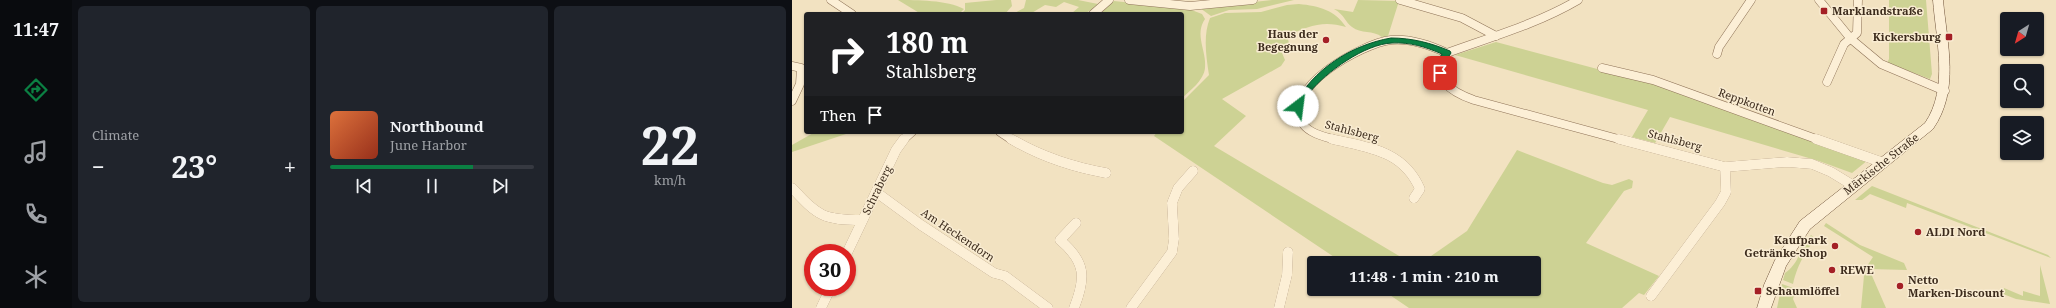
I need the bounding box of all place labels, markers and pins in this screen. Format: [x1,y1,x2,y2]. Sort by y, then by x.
place label: Marklandstraße [1832,3,1923,18]
marker: Marklandstraße [1819,6,1829,16]
place label: Haus der Begegnung [1258,26,1319,54]
place label: Kickersburg [1873,29,1942,44]
marker: Kickersburg [1944,32,1954,42]
marker: Haus der Begegnung [1321,35,1331,45]
pin [1423,56,1457,90]
place label: ALDI Nord [1926,224,1986,239]
marker: ALDI Nord [1913,227,1923,237]
place label: Kaufpark Getränke-Shop [1744,232,1827,260]
marker: Kaufpark Getränke-Shop [1830,241,1840,251]
place label: REWE [1840,262,1874,277]
marker: REWE [1827,265,1837,275]
place label: Netto Marken-Discount [1908,272,2004,300]
marker: Netto Marken-Discount [1895,281,1905,291]
place label: Schaumlöffel [1766,283,1840,298]
marker: Schaumlöffel [1753,286,1763,296]

